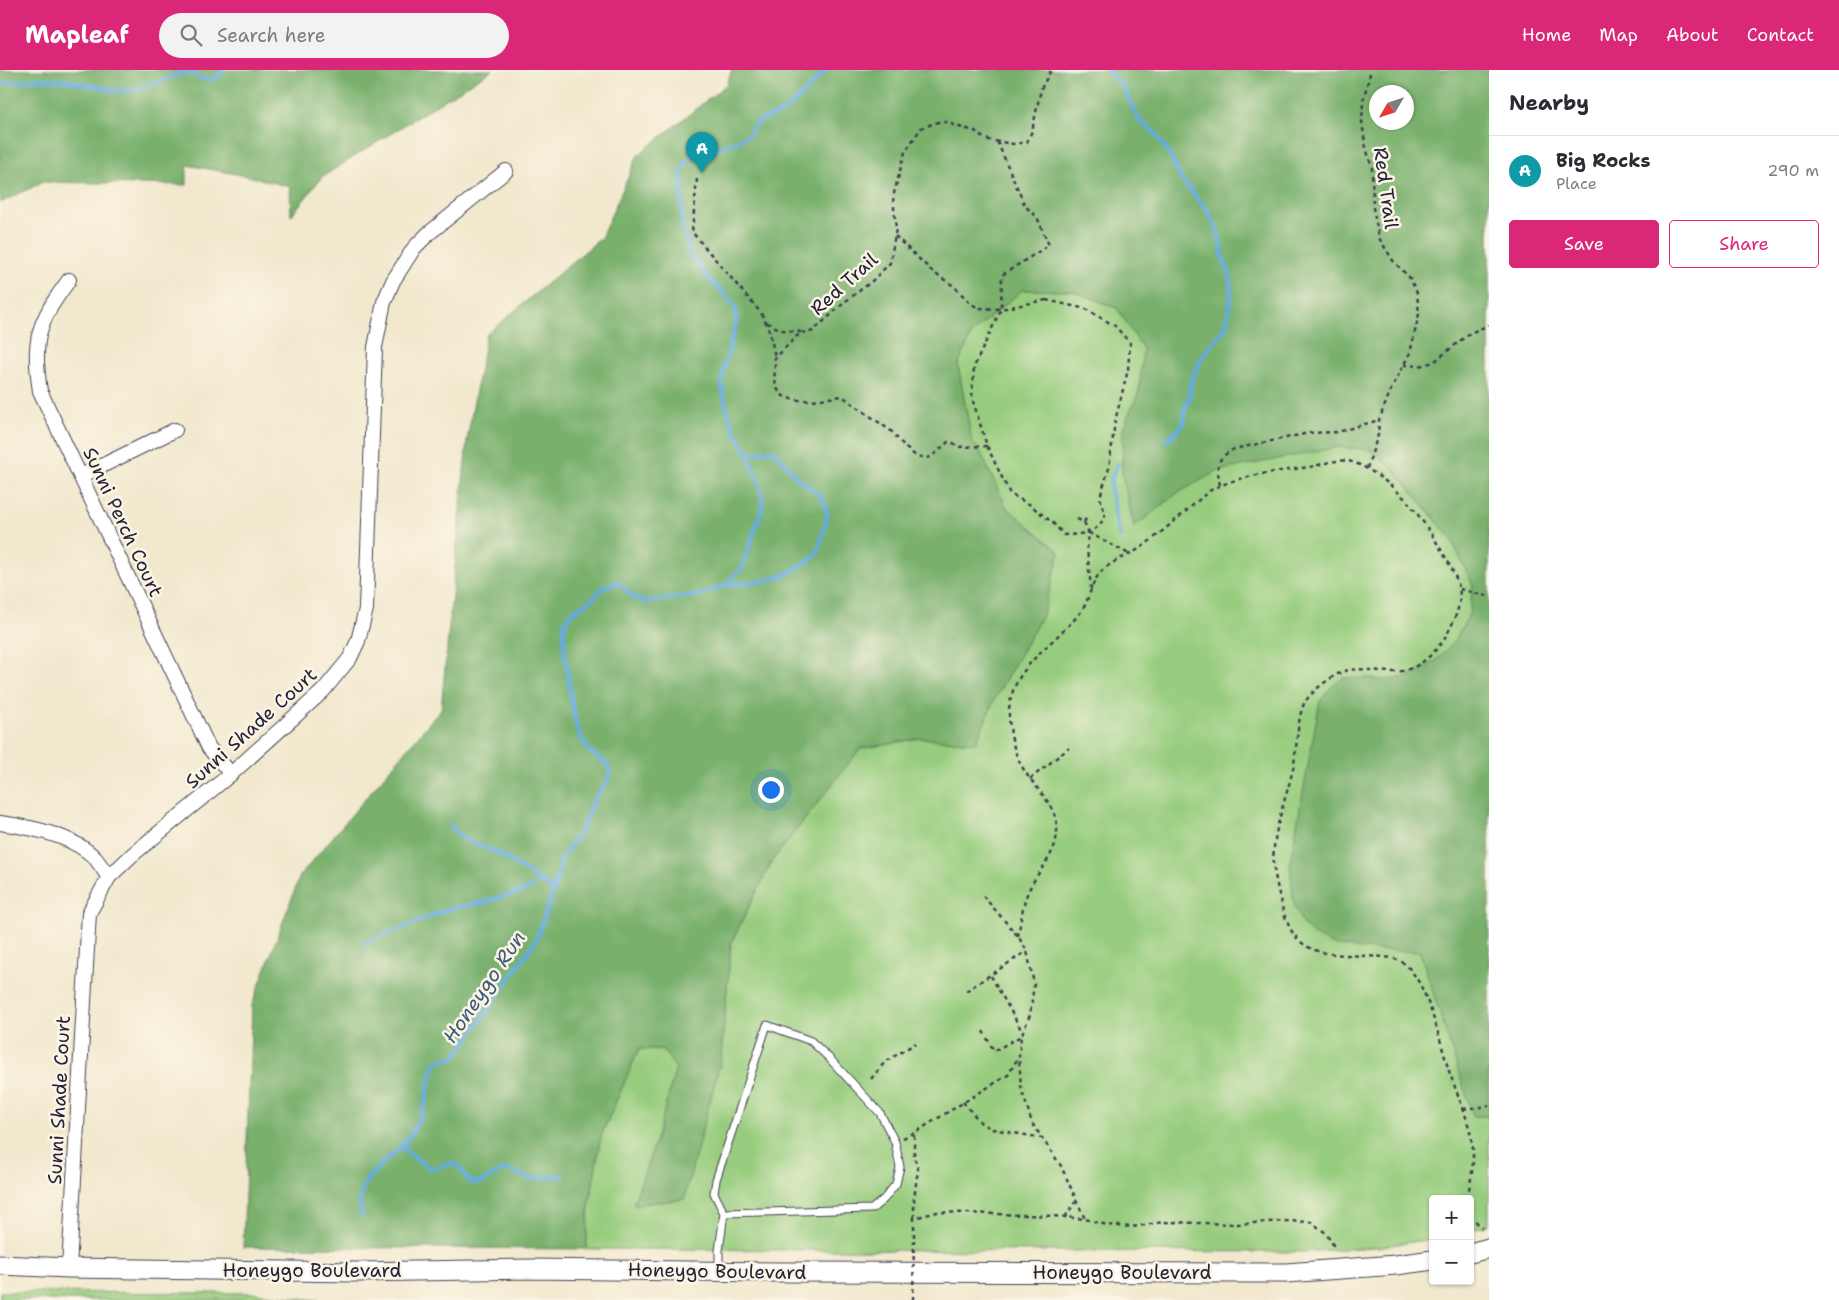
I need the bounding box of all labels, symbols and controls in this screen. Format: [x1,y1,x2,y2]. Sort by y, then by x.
search box [159,13,509,58]
text: Mapleaf [25,19,129,51]
icon: search [177,21,205,49]
text: Search here [217,23,325,48]
text: Home [1522,23,1571,47]
text: Map [1599,23,1638,47]
text: About [1666,23,1719,47]
text: Contact [1747,23,1814,47]
north arrow [1369,85,1414,130]
text: Nearby [1509,89,1589,117]
pin: A [686,132,718,173]
street label: Red Trail [1368,146,1404,231]
text: Big Rocks [1556,148,1651,173]
text: A [1519,160,1531,181]
text: 290 m [1767,160,1819,181]
text: Place [1556,173,1597,194]
button: Save [1509,220,1659,268]
button: Share [1669,220,1819,268]
street label: Red Trail [805,247,883,321]
street label: Sunni Perch Court [77,443,169,601]
street label: Sunni Shade Court [180,662,322,794]
your location [758,777,784,803]
water label: Honeygo Run [437,926,531,1048]
street label: Sunni Shade Court [42,1015,76,1185]
map controls [1429,1195,1474,1285]
button: + [1429,1195,1474,1240]
button: − [1429,1240,1474,1285]
street label: Honeygo Boulevard [627,1257,807,1285]
street label: Honeygo Boulevard [223,1258,401,1283]
street label: Honeygo Boulevard [1033,1260,1211,1285]

